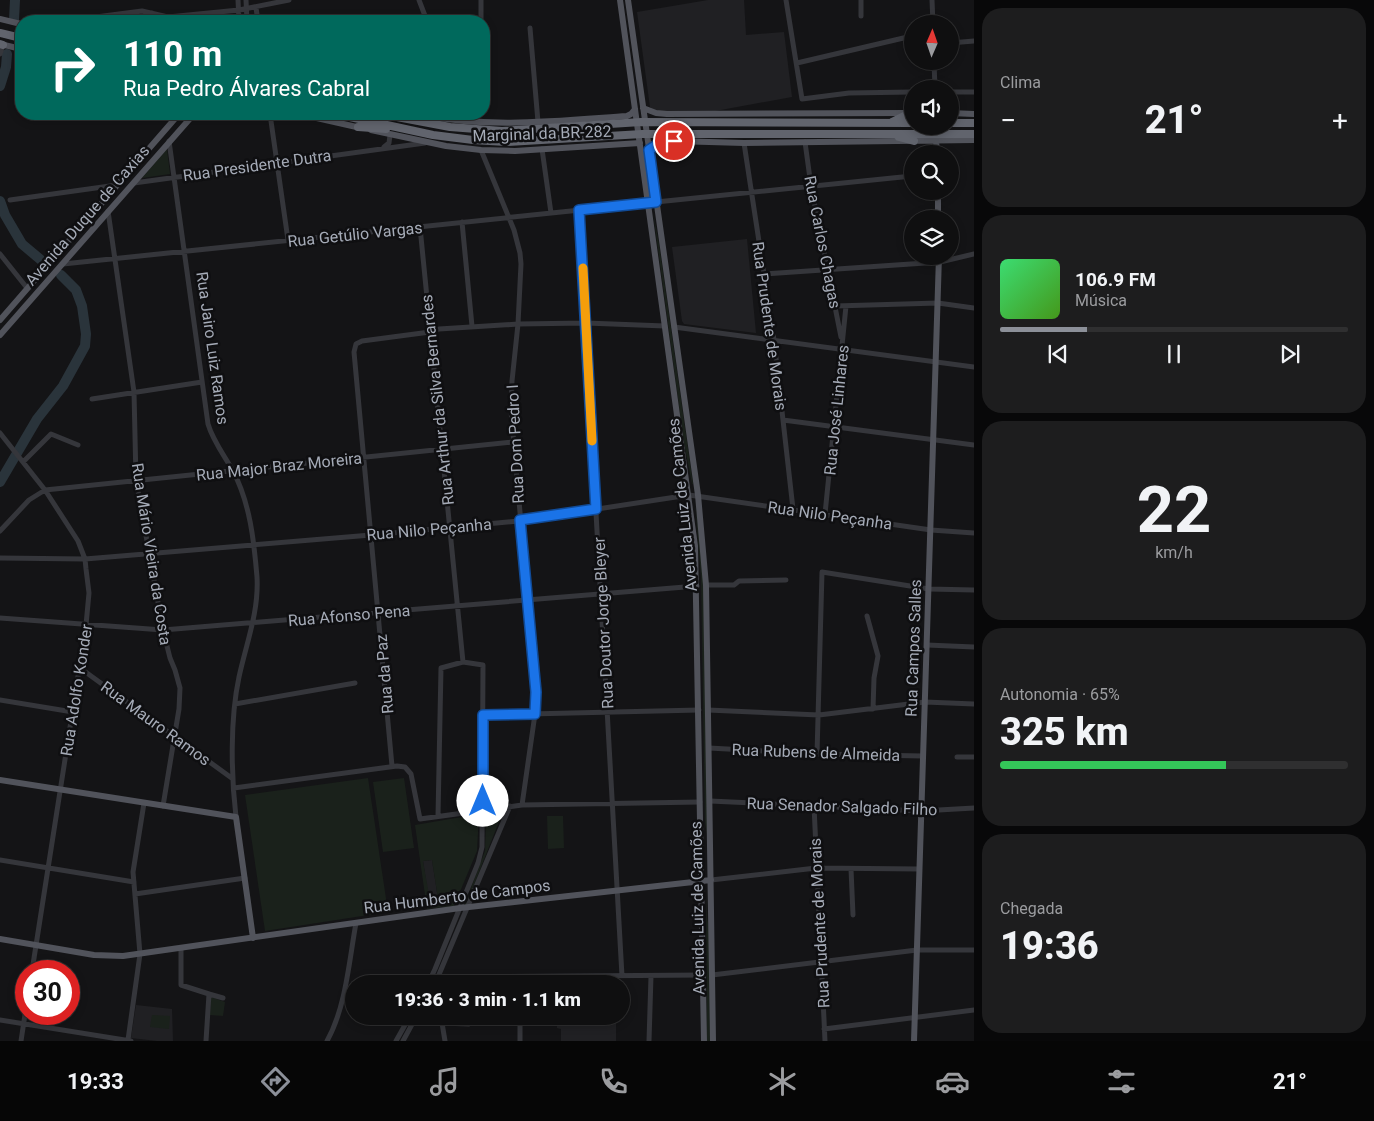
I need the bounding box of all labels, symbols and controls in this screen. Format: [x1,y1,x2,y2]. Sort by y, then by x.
north arrow [904,15,959,70]
map controls [904,15,959,265]
text: 110 m [123,34,222,75]
icon: right [40,35,105,100]
text: Clima [1000,73,1041,92]
text: Rua Pedro Álvares Cabral [123,76,370,101]
button: sound [904,80,959,135]
text: 21° [1145,98,1203,142]
text: − [1000,104,1016,137]
text: + [1332,104,1348,137]
pin [653,120,695,162]
street label: Marginal da BR-282 [472,122,612,145]
icon: arrive [660,127,688,155]
street label: Avenida Duque de Caxias [21,141,153,289]
button: search [904,145,959,200]
street label: Rua Presidente Dutra [182,146,333,185]
street label: Rua Carlos Chagas [800,174,845,310]
button: layers [904,210,959,265]
street label: Rua Getúlio Vargas [287,218,423,251]
street label: Rua Prudente de Morais [748,240,791,412]
text: 106.9 FM [1075,268,1156,291]
street label: Rua Jairo Luiz Ramos [192,270,233,426]
text: Música [1075,291,1127,310]
street label: Rua Arthur da Silva Bernardes [417,294,458,506]
icon: previous [1044,340,1072,368]
icon: pause [1160,340,1188,368]
icon: next [1276,340,1304,368]
street label: Rua José Linhares [820,344,853,476]
street label: Rua Dom Pedro I [503,384,528,504]
street label: Avenida Luiz de Camões [664,417,701,592]
street label: Rua Major Braz Moreira [195,448,363,485]
street label: Rua Mário Vieira da Costa [128,462,175,646]
text: 22 [1137,472,1211,548]
street label: Rua Nilo Peçanha [766,497,893,534]
street label: Rua Nilo Peçanha [366,515,492,544]
street label: Rua Doutor Jorge Bleyer [589,536,617,709]
text: km/h [1155,543,1193,562]
street label: Rua Campos Salles [902,579,925,717]
street label: Rua Afonso Pena [287,601,411,630]
street label: Rua Adolfo Konder [57,622,96,757]
street label: Rua da Paz [372,633,397,714]
street label: Rua Mauro Ramos [97,677,214,770]
text: Autonomia · 65% [1000,685,1120,704]
text: 325 km [1000,710,1129,754]
street label: Rua Rubens de Almeida [731,740,901,765]
position arrow [456,774,508,826]
street label: Rua Senador Salgado Filho [746,794,938,819]
street label: Avenida Luiz de Camões [686,821,709,995]
street label: Rua Prudente de Morais [806,837,833,1008]
street label: Rua Humberto de Campos [363,876,552,917]
text: Chegada [1000,899,1063,918]
text: 19:36 [1000,924,1099,968]
speed limit sign: 30 [15,960,80,1025]
text: 19:36 · 3 min · 1.1 km [394,988,581,1011]
icon: directions [258,1064,293,1099]
icon: music [427,1064,462,1099]
icon: phone [596,1064,631,1099]
icon: climate [765,1064,800,1099]
icon: car [935,1064,970,1099]
icon: filters [1104,1064,1139,1099]
text: 19:33 [67,1069,124,1094]
text: 21° [1273,1069,1307,1094]

